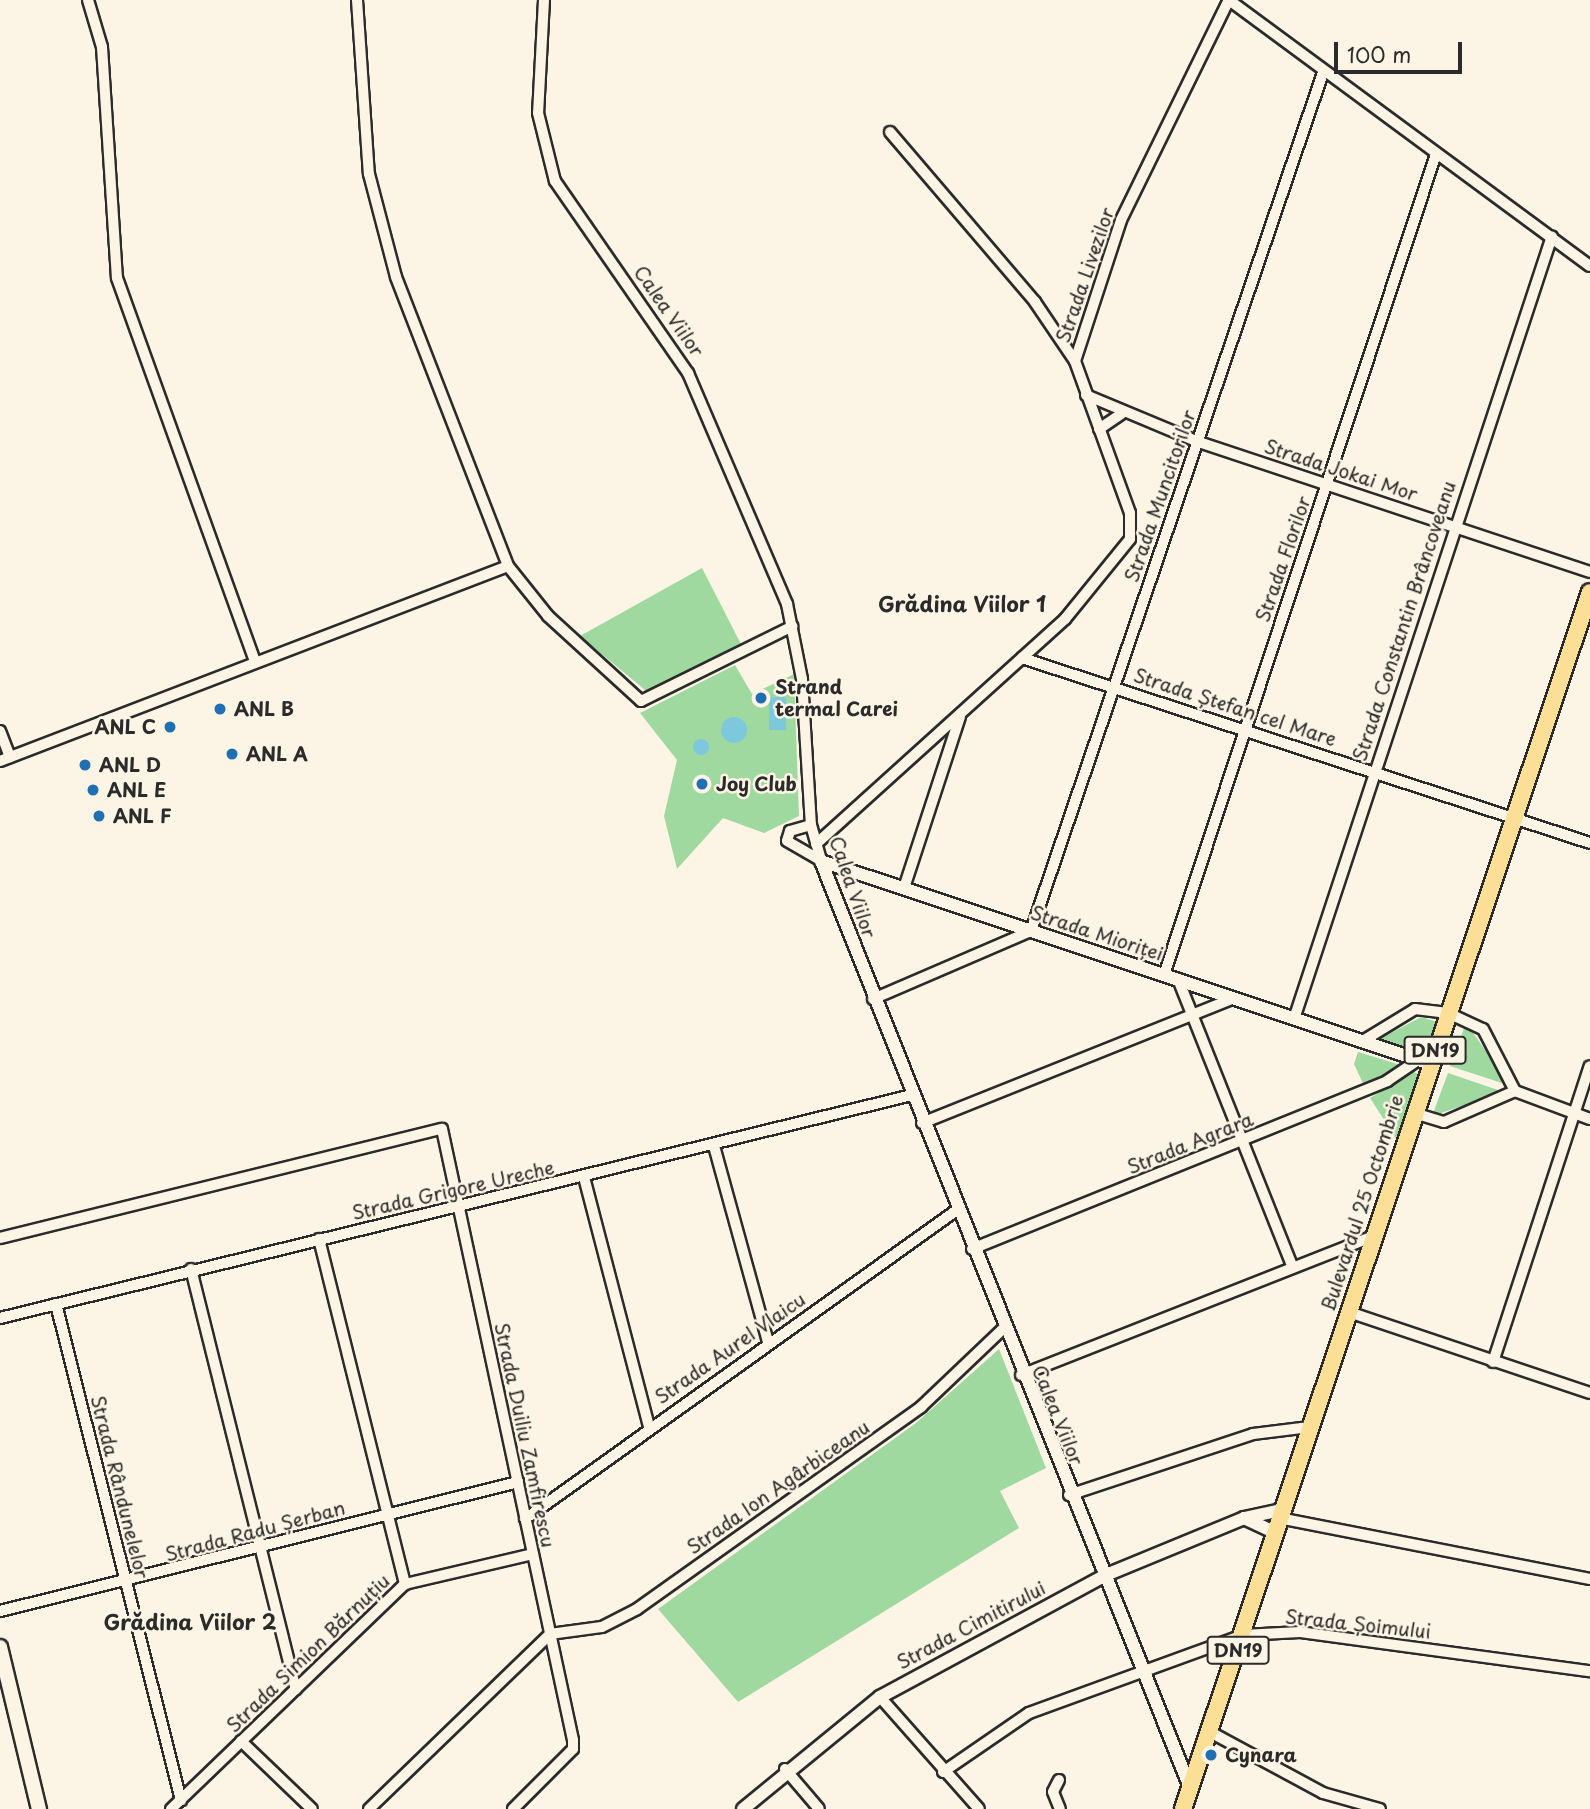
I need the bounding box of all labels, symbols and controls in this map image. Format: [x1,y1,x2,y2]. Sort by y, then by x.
scale bar [1338,28,1466,72]
text: 100 m [1347,38,1411,70]
street label: Strada Livezilor [1051,205,1119,345]
street label: Calea Viilor [629,260,709,362]
street label: Strada Muncitorilor [1120,407,1200,585]
street label: Strada Jokai Mor [1261,434,1421,506]
street label: Strada Constantin Brâncoveanu [1348,478,1460,764]
street label: Strada Florilor [1251,492,1315,626]
district label: Grădina Viilor 1 [877,590,1047,616]
street label: Strada Ștefan cel Mare [1130,663,1340,751]
place label: Strand termal Carei [775,676,899,720]
marker: Strand termal Carei [753,690,769,706]
place label: ANL B [234,698,294,720]
marker: ANL B [212,701,228,717]
place label: ANL C [94,716,156,738]
marker: ANL C [162,719,178,735]
place label: ANL A [246,743,308,765]
marker: ANL A [224,746,240,762]
place label: ANL D [99,754,161,776]
marker: ANL D [77,757,93,773]
place label: Joy Club [716,773,799,795]
marker: Joy Club [694,776,710,792]
place label: ANL E [107,779,166,801]
marker: ANL E [85,782,101,798]
place label: ANL F [113,805,171,827]
marker: ANL F [91,808,107,824]
street label: Calea Viilor [825,832,881,942]
street label: Strada Mioriței [1028,901,1166,965]
road number: DN19 [1404,1036,1466,1064]
street label: Bulevardul 25 Octombrie [1316,1091,1408,1315]
street label: Strada Agrara [1123,1107,1257,1179]
street label: Strada Grigore Ureche [350,1156,556,1224]
street label: Strada Aurel Vlaicu [650,1287,810,1409]
street label: Strada Duiliu Zamfirescu [490,1319,560,1551]
street label: Calea Viilor [1027,1360,1089,1470]
street label: Strada Rândunelelor [86,1393,154,1581]
street label: Strada Ion Agârbiceanu [682,1415,874,1559]
street label: Strada Radu Șerban [162,1496,348,1566]
street label: Strada Simion Bărnuțiu [222,1569,394,1737]
street label: Strada Cimitirului [893,1576,1049,1674]
street label: Strada Șoimului [1285,1605,1431,1643]
district label: Grădina Viilor 2 [103,1608,277,1634]
road number: DN19 [1206,1636,1270,1665]
place label: Cynara [1225,1744,1297,1766]
marker: Cynara [1203,1747,1219,1763]

